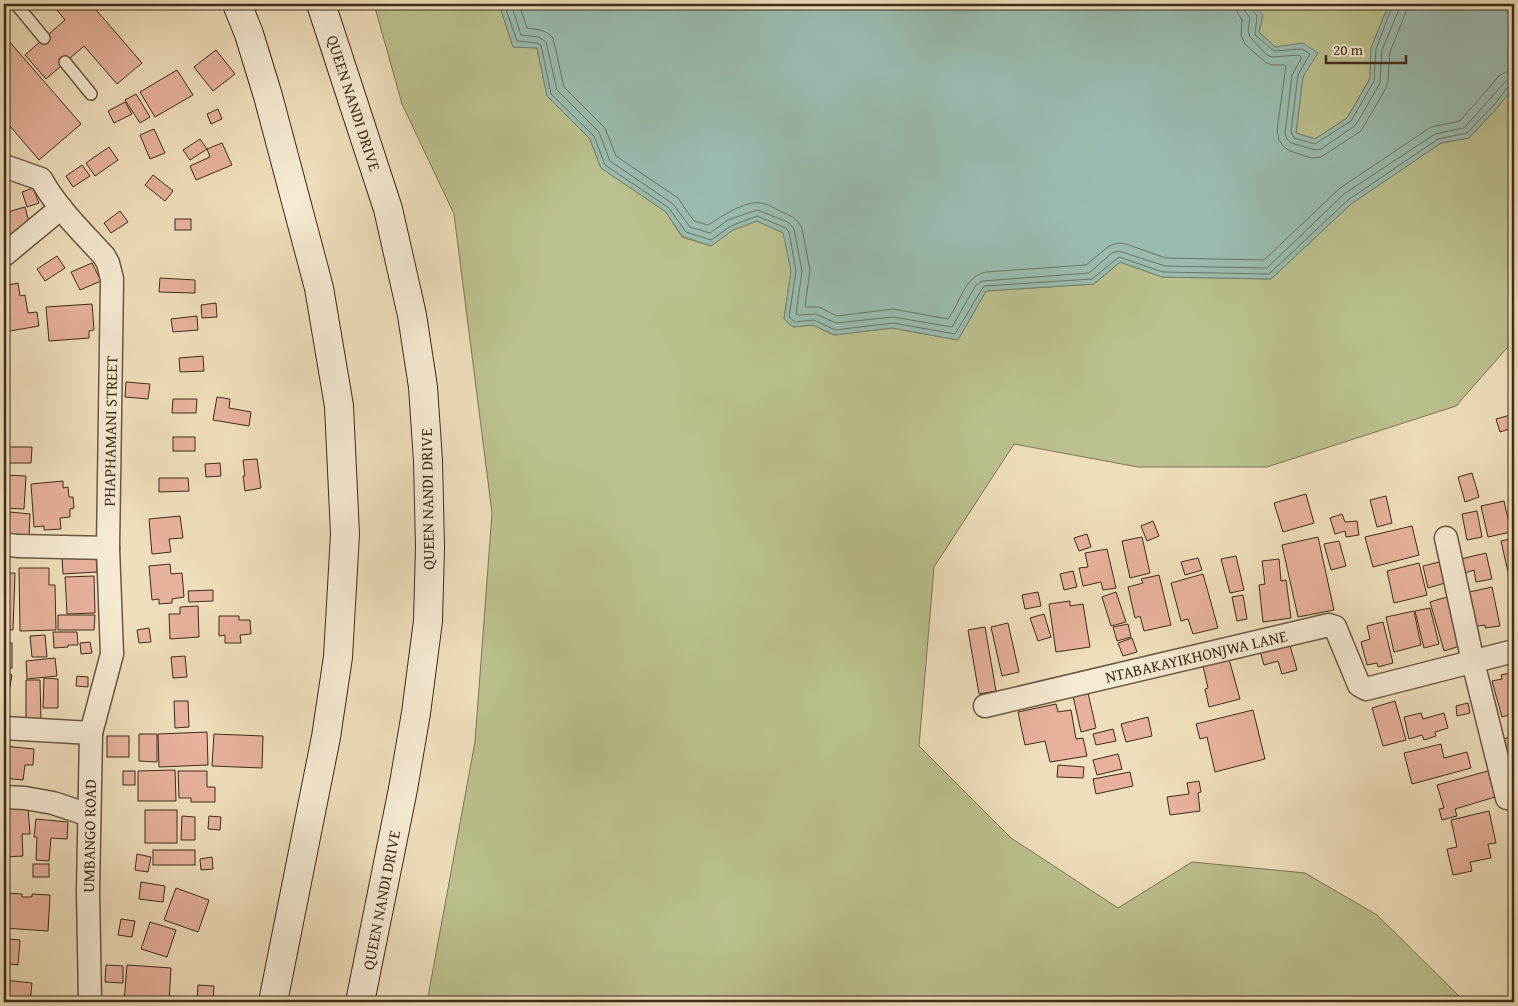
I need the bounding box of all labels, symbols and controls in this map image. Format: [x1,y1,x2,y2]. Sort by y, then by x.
street label: QUEEN NANDI DRIVE [321,32,387,174]
scale bar [1326,32,1406,64]
text: 20 m [1333,39,1364,60]
street label: PHAPHAMANI STREET [97,355,123,507]
street label: QUEEN NANDI DRIVE [414,428,440,570]
street label: NTABAKAYIKHONJWA LANE [1103,623,1289,689]
street label: UMBANGO ROAD [76,779,102,893]
street label: QUEEN NANDI DRIVE [356,828,406,972]

